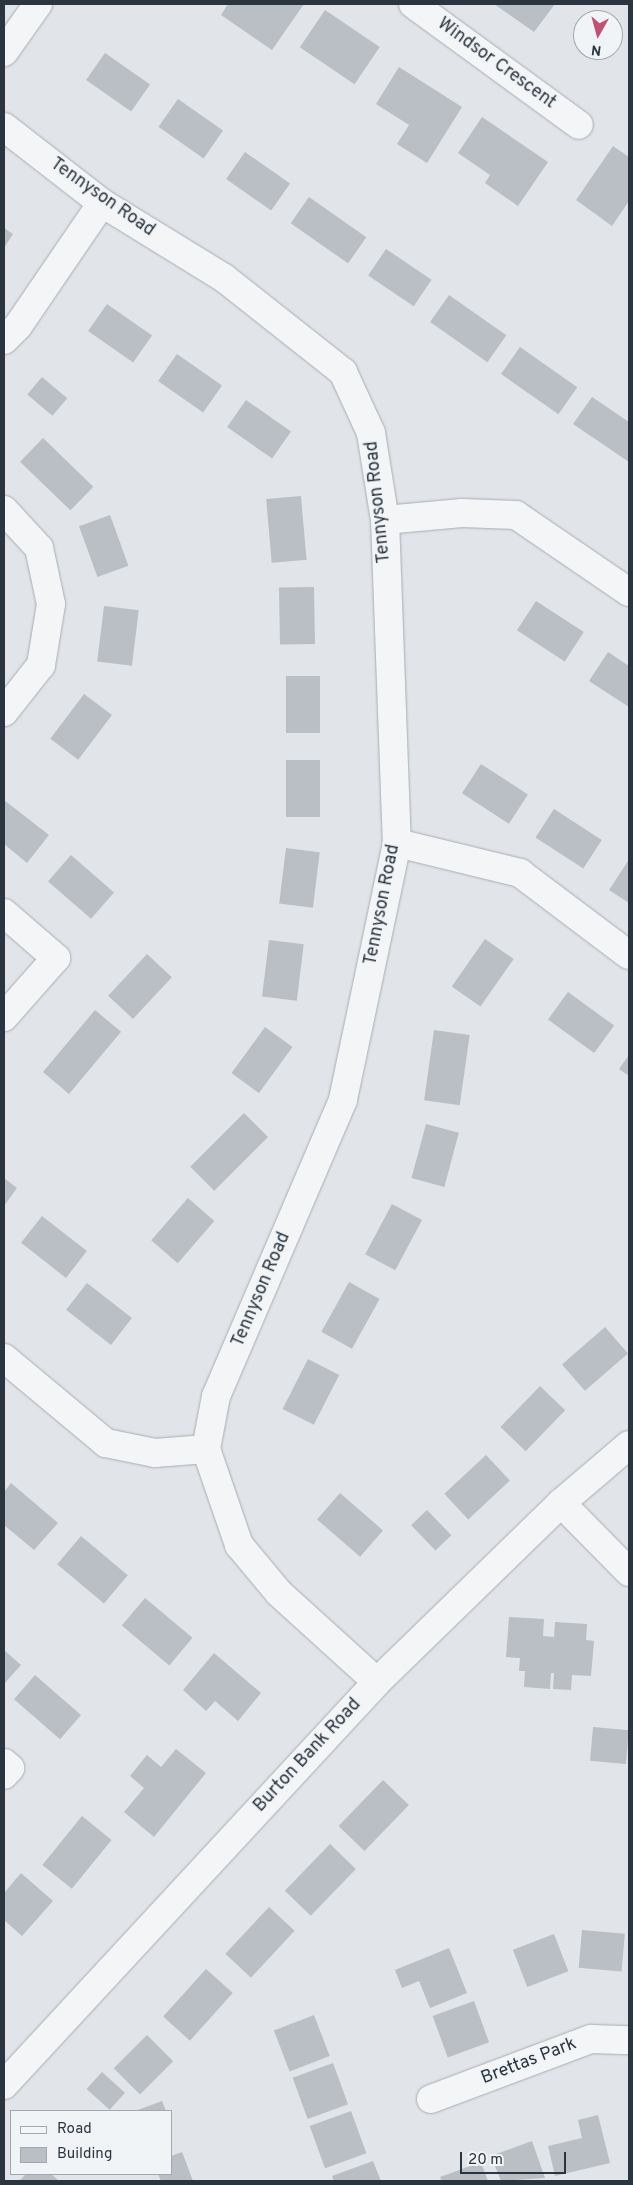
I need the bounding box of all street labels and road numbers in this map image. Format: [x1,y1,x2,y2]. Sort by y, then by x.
street label: Windsor Crescent [432,14,560,114]
street label: Tennyson Road [46,154,158,242]
street label: Tennyson Road [362,440,396,564]
street label: Tennyson Road [361,843,405,967]
street label: Tennyson Road [228,1229,296,1351]
street label: Burton Bank Road [250,1695,366,1817]
street label: Brettas Park [478,2034,580,2090]

